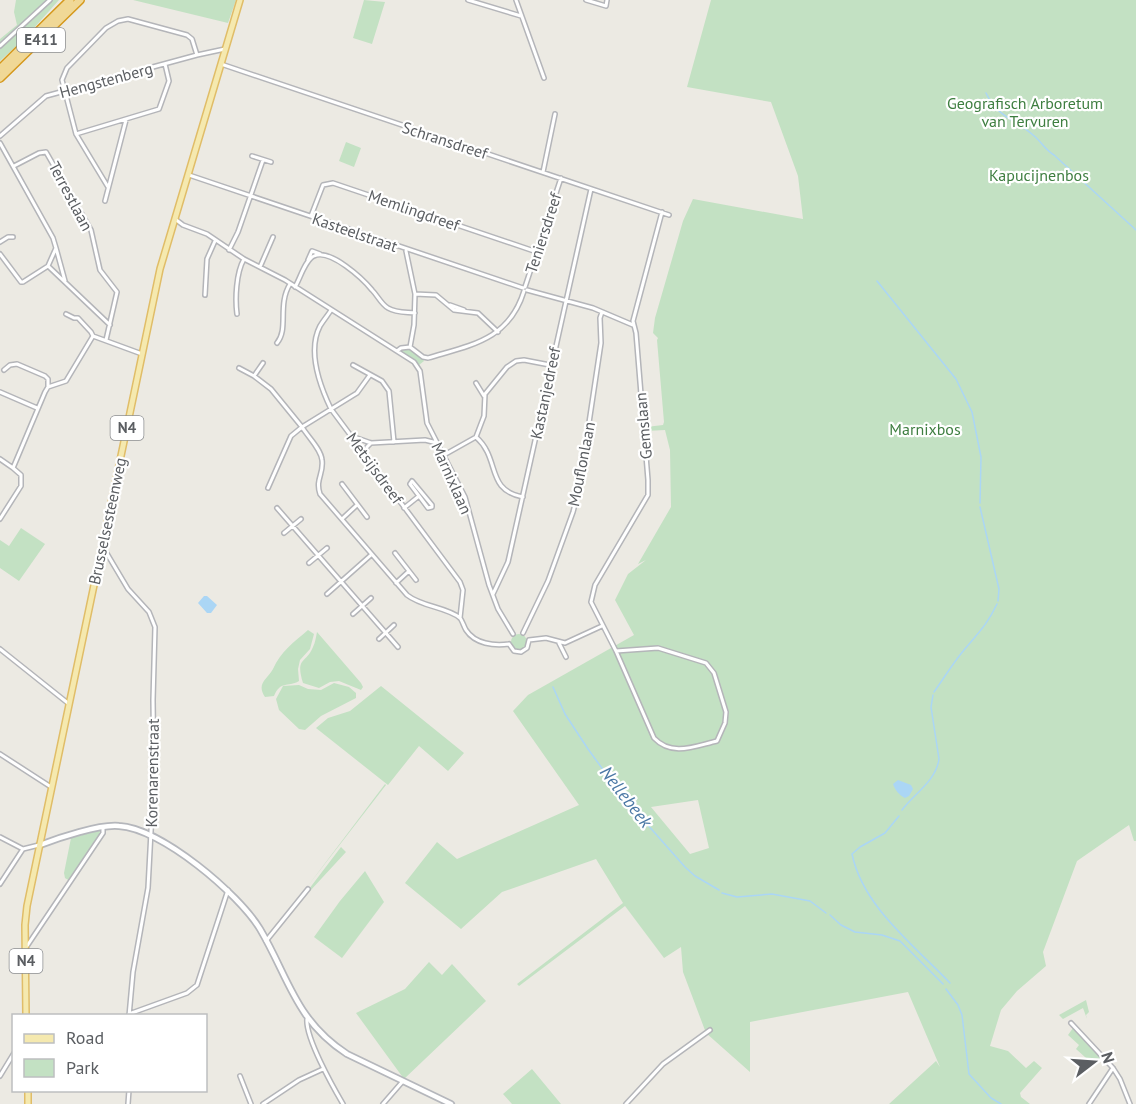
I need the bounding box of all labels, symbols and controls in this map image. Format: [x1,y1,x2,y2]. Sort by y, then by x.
road number: E411 [17,28,65,52]
street label: Hengstenberg [57,58,155,102]
park label: Geografisch Arboretum van Tervuren [947,93,1103,131]
street label: Schransdreef [400,117,491,163]
street label: Terrestlaan [44,158,98,234]
park label: Kapucijnenbos [989,165,1089,185]
street label: Memlingdreef [366,185,463,235]
street label: Teniersdreef [521,189,566,276]
street label: Kasteelstraat [310,208,401,256]
street label: Kastanjedreef [525,344,565,441]
street label: Gemslaan [630,392,656,460]
road number: N4 [110,416,144,440]
park label: Marnixbos [889,419,961,439]
street label: Mouflonlaan [563,420,599,508]
street label: Metsijsdreef [342,428,408,508]
street label: Marnixlaan [427,439,477,517]
street label: Brusselsesteenweg [84,456,130,586]
street label: Korenarenstraat [141,718,163,828]
water label: Nellebeek [595,761,658,833]
road number: N4 [9,949,42,973]
legend [12,1014,207,1092]
text: Road [66,1026,104,1049]
north arrow [1064,1032,1124,1092]
text: N [1097,1050,1119,1066]
text: Park [66,1056,99,1079]

